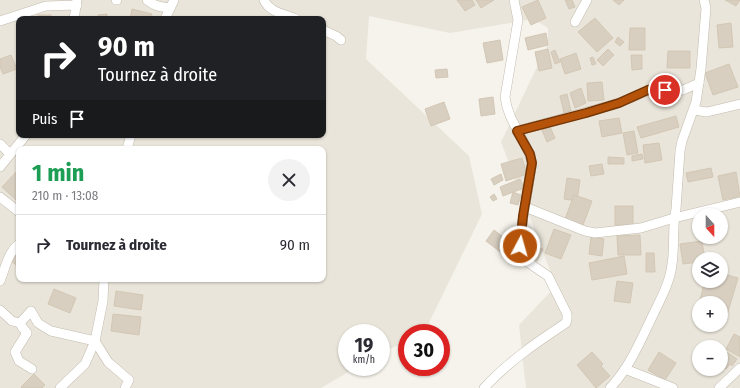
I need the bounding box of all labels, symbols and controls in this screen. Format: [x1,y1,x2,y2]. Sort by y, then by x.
text: 90 m [98,30,155,63]
icon: right [32,32,84,84]
text: Tournez à droite [98,64,217,86]
pin [648,73,682,107]
icon: arrive [654,79,676,101]
icon: arrive [66,108,88,130]
text: Puis [32,110,58,128]
text: 1 min [32,159,84,187]
button: close [268,159,310,201]
text: 210 m · 13:08 [32,188,98,203]
north arrow [692,208,728,244]
map controls [692,208,728,376]
position arrow [499,225,541,267]
icon: right [32,234,54,256]
text: Tournez à droite [66,236,167,254]
text: 90 m [280,236,310,254]
button: layers [692,252,728,288]
button: + [692,296,728,332]
speed limit sign: 30 [398,324,450,376]
text: 19 [355,333,373,357]
button: − [692,340,728,376]
text: km/h [353,354,375,366]

